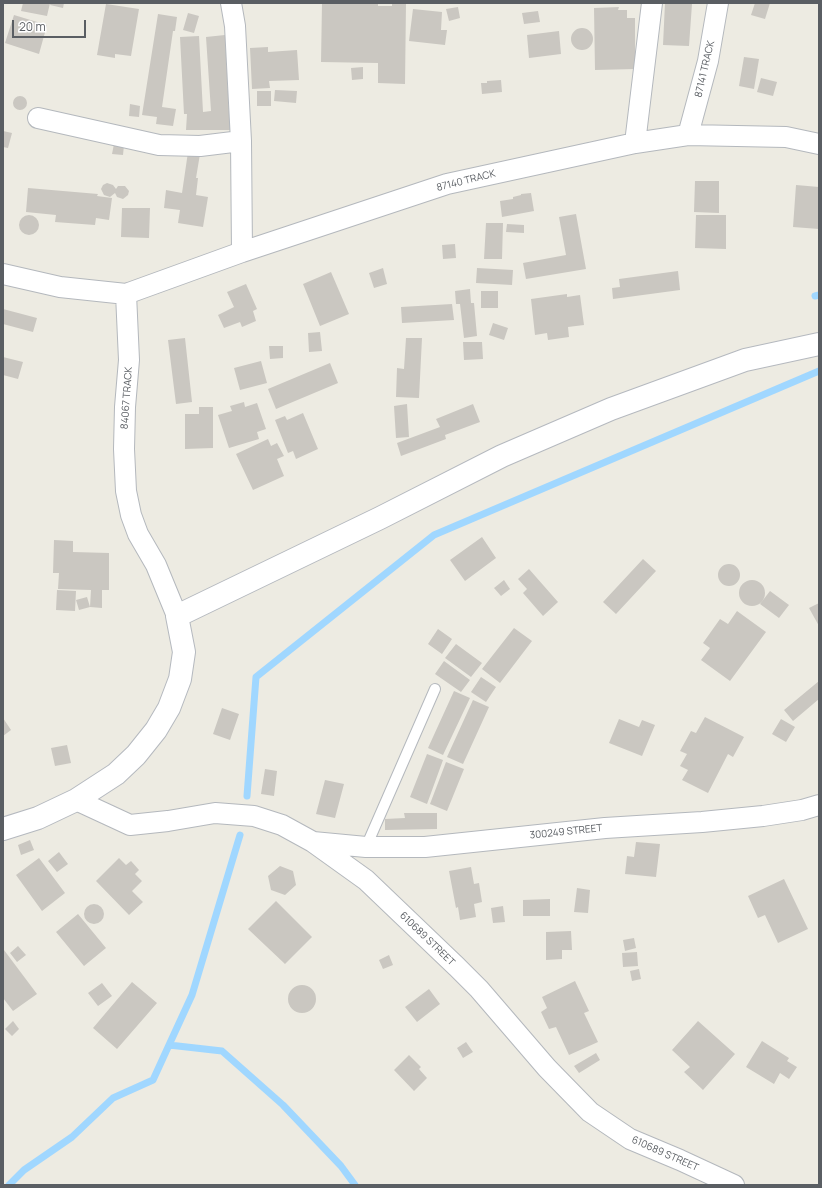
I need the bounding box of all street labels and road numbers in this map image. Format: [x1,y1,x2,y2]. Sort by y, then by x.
street label: 87141 TRACK [693,39,717,99]
street label: 87140 TRACK [435,168,497,194]
street label: 84067 TRACK [119,366,135,430]
street label: 300249 STREET [529,822,603,842]
street label: 610689 STREET [397,910,457,968]
street label: 610689 STREET [630,1134,700,1174]

